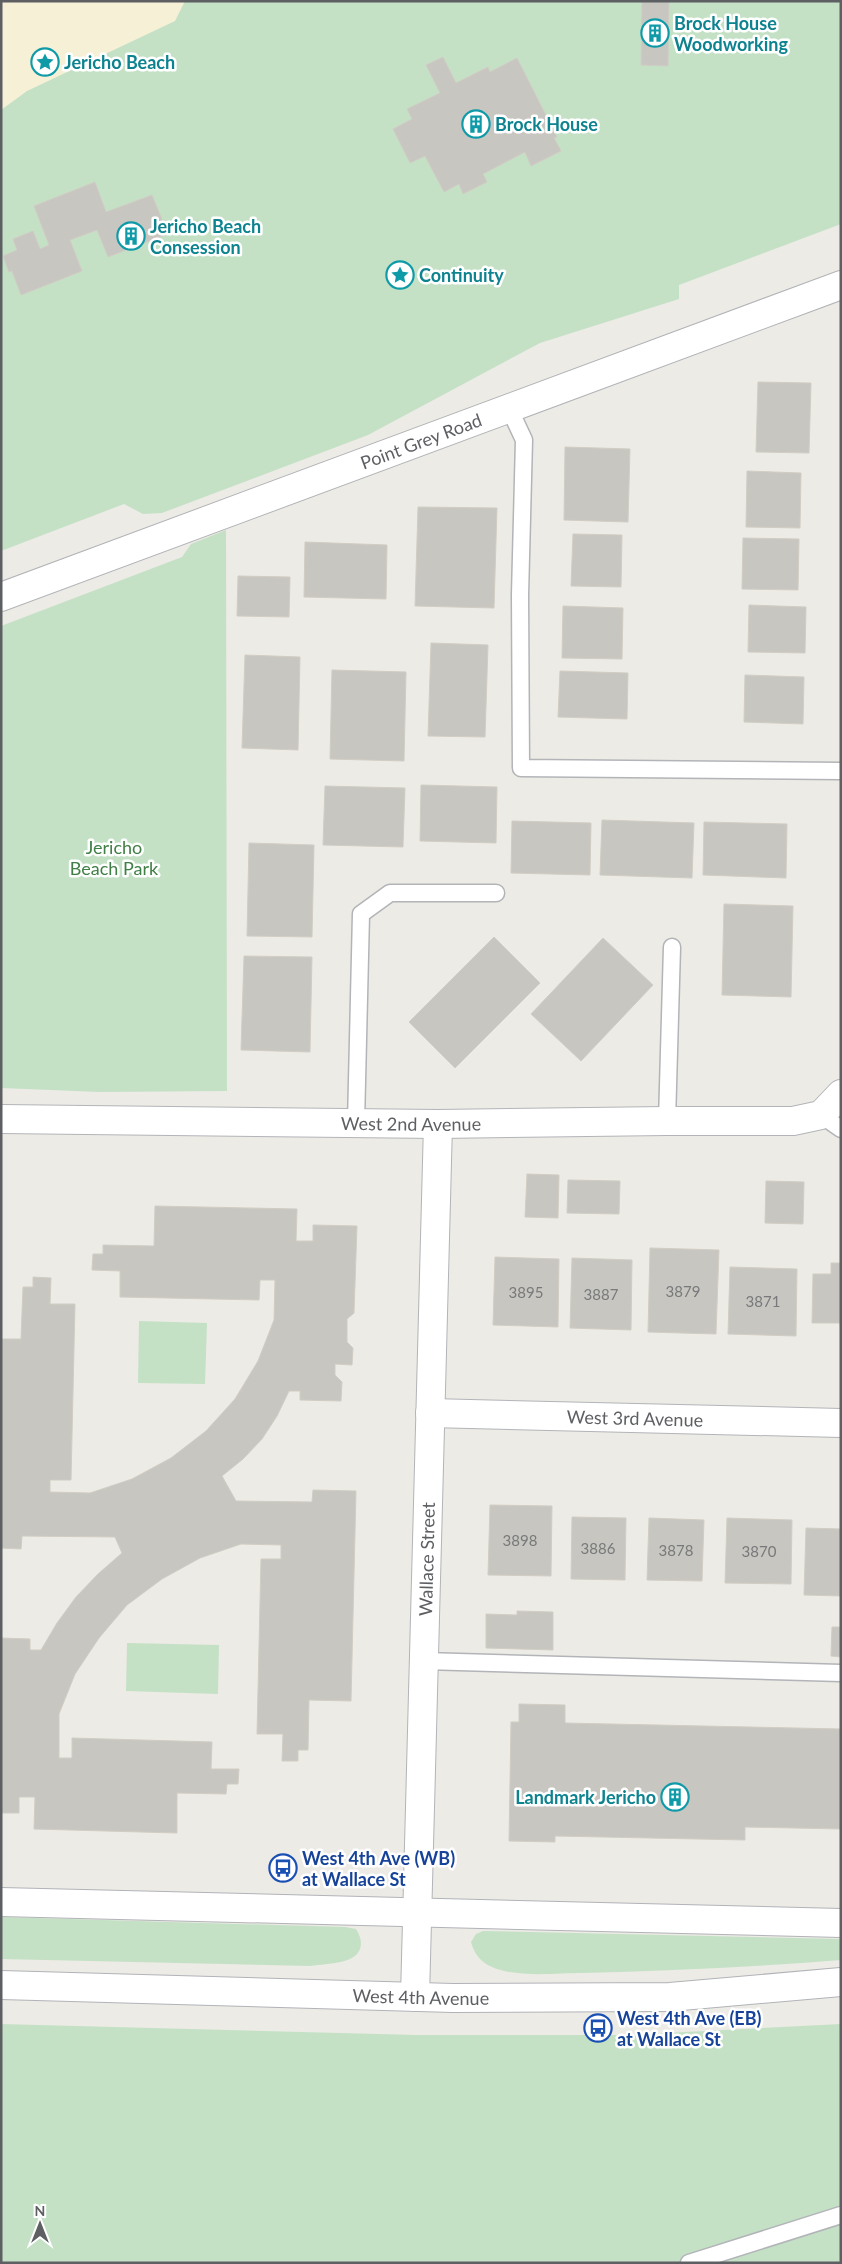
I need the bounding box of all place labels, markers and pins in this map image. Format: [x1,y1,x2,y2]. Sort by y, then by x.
place label: Brock House Woodworking [674,12,788,55]
building icon: Brock House Woodworking [640,18,670,48]
place icon: Jericho Beach [30,47,60,77]
place label: Jericho Beach [64,51,175,73]
building icon: Brock House [461,109,491,139]
place label: Brock House [495,113,598,135]
place label: Jericho Beach Consession [150,215,261,258]
building icon: Jericho Beach Consession [116,221,146,251]
place icon: Continuity [385,260,415,290]
place label: Continuity [419,264,504,286]
building icon: Landmark Jericho [660,1782,690,1812]
place label: Landmark Jericho [515,1786,656,1808]
place label: West 4th Ave (WB) at Wallace St [302,1847,455,1890]
bus stop icon: West 4th Ave (WB) at Wallace St [268,1853,298,1883]
place label: West 4th Ave (EB) at Wallace St [617,2007,762,2050]
bus stop icon: West 4th Ave (EB) at Wallace St [583,2013,613,2043]

